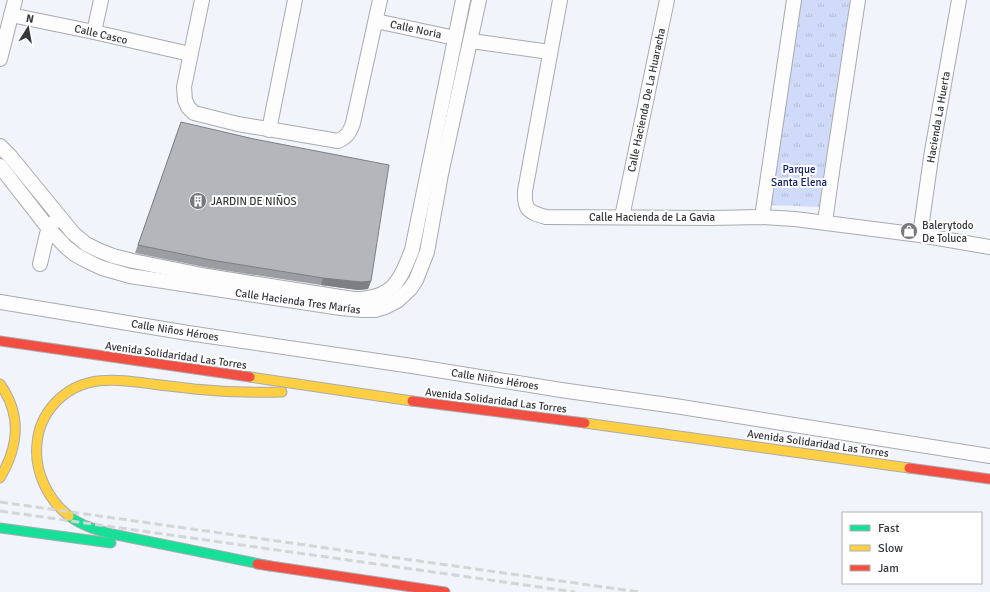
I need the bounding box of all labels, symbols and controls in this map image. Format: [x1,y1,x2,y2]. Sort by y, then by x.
north arrow [8,8,48,48]
text: N [25,12,35,26]
street label: Calle Noria [389,18,443,41]
street label: Calle Casco [73,22,129,47]
street label: Calle Hacienda De La Huaracha [625,27,668,173]
street label: Hacienda La Huerta [924,70,953,164]
park label: Parque Santa Elena [771,163,827,189]
building icon: JARDIN DE NIÑOS [188,191,208,211]
place label: JARDIN DE NIÑOS [211,195,297,208]
street label: Calle Hacienda de La Gavia [589,211,715,224]
place label: Balerytodo De Toluca [922,219,974,245]
shop icon: Balerytodo De Toluca [899,221,919,241]
street label: Calle Hacienda Tres Marías [234,286,362,317]
street label: Calle Niños Héroes [130,317,220,344]
street label: Avenida Solidaridad Las Torres [104,339,248,372]
street label: Calle Niños Héroes [450,366,540,393]
street label: Avenida Solidaridad Las Torres [424,385,568,416]
street label: Avenida Solidaridad Las Torres [746,427,890,460]
legend [842,512,982,584]
text: Fast [878,521,899,536]
text: Slow [878,541,903,556]
text: Jam [878,561,899,576]

